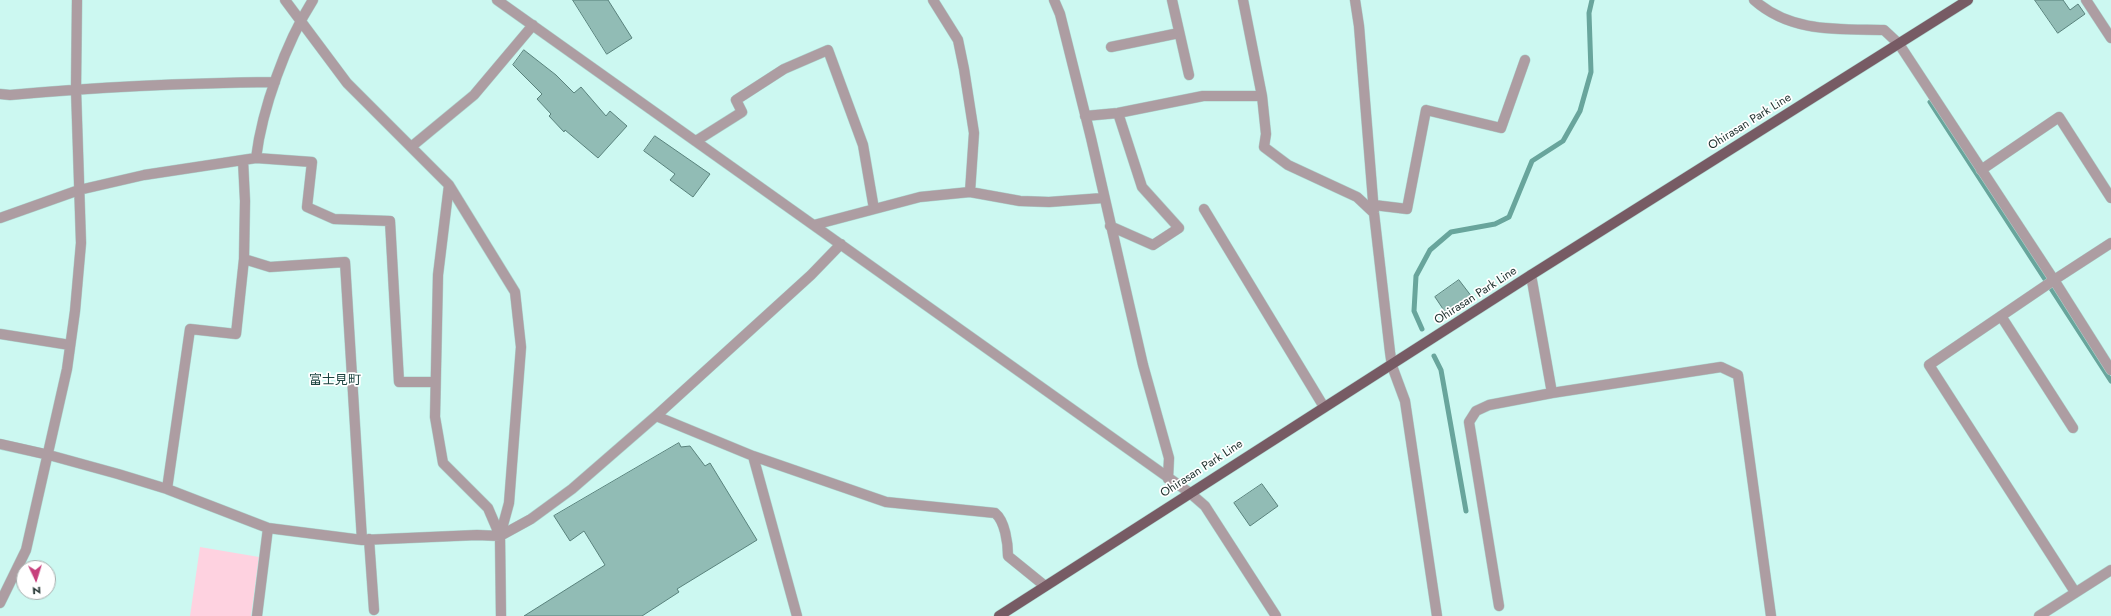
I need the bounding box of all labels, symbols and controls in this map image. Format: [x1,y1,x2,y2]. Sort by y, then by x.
street label: Ohirasan Park Line [1706,91,1794,153]
street label: Ohirasan Park Line [1432,264,1520,328]
district label: 富士見町 [309,373,361,389]
street label: Ohirasan Park Line [1158,437,1246,501]
north arrow [16,560,56,600]
text: N [32,583,42,599]

